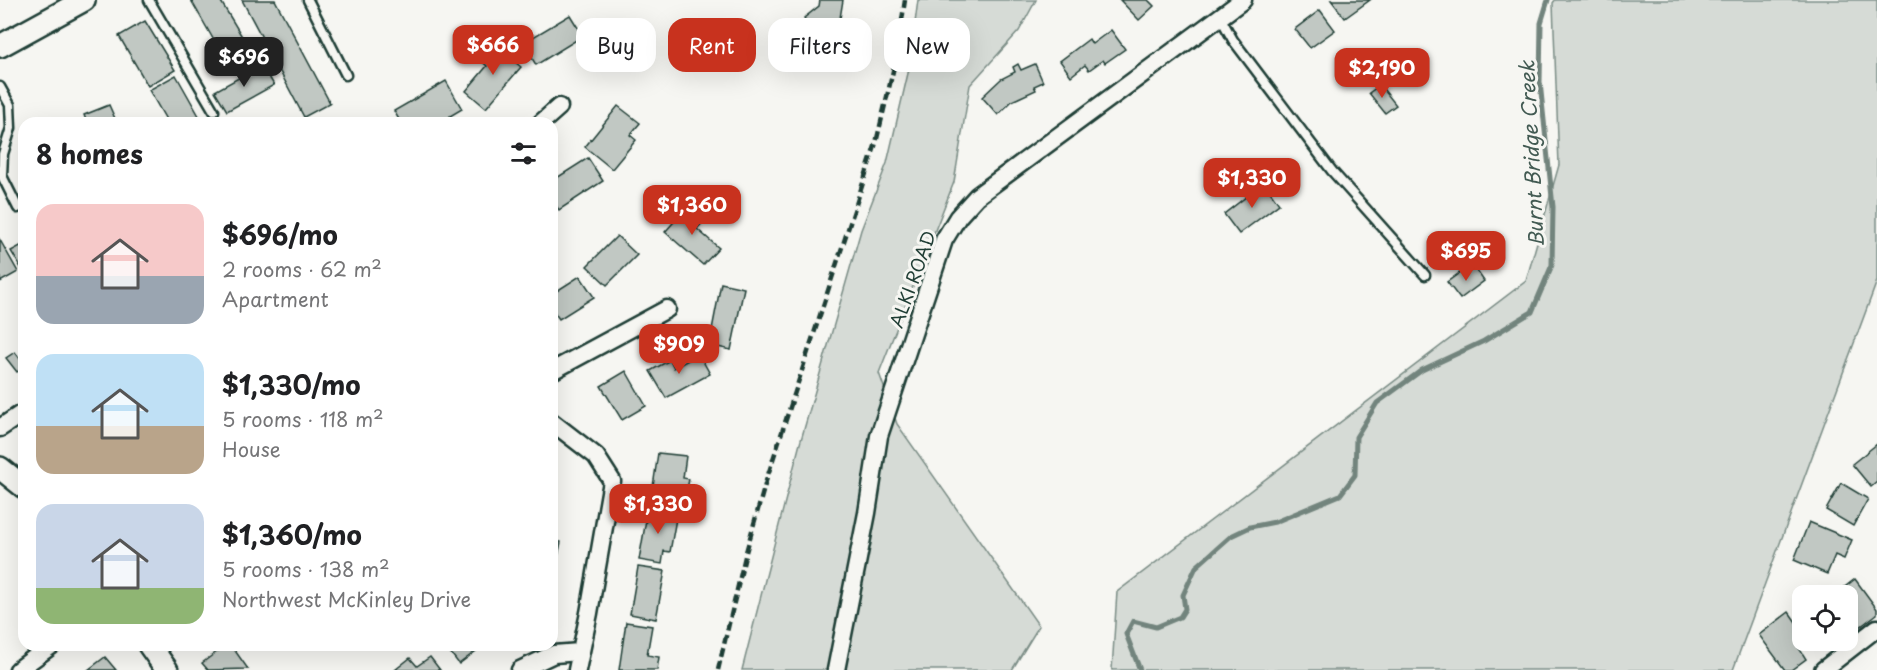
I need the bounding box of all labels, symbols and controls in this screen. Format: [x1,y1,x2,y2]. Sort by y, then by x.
chip: Buy [576,18,656,72]
chip: Rent [668,18,756,72]
chip: Filters [768,18,872,72]
chip: New [884,18,970,72]
pin: $666 [457,25,529,76]
text: $666 [467,29,519,59]
pin: $696 [208,37,280,88]
text: $696 [218,41,270,71]
pin: $2,190 [1333,48,1431,99]
text: $2,190 [1349,52,1415,82]
water label: Burnt Bridge Creek [1511,59,1551,248]
text: 8 homes [36,134,143,173]
icon: filters [507,137,540,170]
pin: $1,330 [1203,158,1301,209]
text: $1,330 [1217,162,1287,192]
pin: $1,360 [643,185,741,236]
text: $1,360 [657,189,727,219]
text: $696/mo [222,215,338,254]
street label: ALKI ROAD [882,227,942,331]
icon: home [84,228,156,300]
pin: $695 [1430,231,1502,282]
text: $695 [1440,235,1492,265]
text: 2 rooms · 62 m² [222,254,382,284]
text: Apartment [222,284,329,314]
pin: $909 [643,324,715,375]
text: $909 [653,328,705,358]
text: $1,330/mo [222,365,361,404]
icon: home [84,378,156,450]
text: 5 rooms · 118 m² [222,404,384,434]
text: House [222,434,281,464]
pin: $1,330 [609,484,707,535]
text: $1,330 [623,488,693,518]
text: $1,360/mo [222,515,362,554]
icon: home [84,528,156,600]
text: 5 rooms · 138 m² [222,554,390,584]
text: Northwest McKinley Drive [222,584,471,614]
map controls [1792,585,1858,651]
button: locate [1792,585,1858,651]

